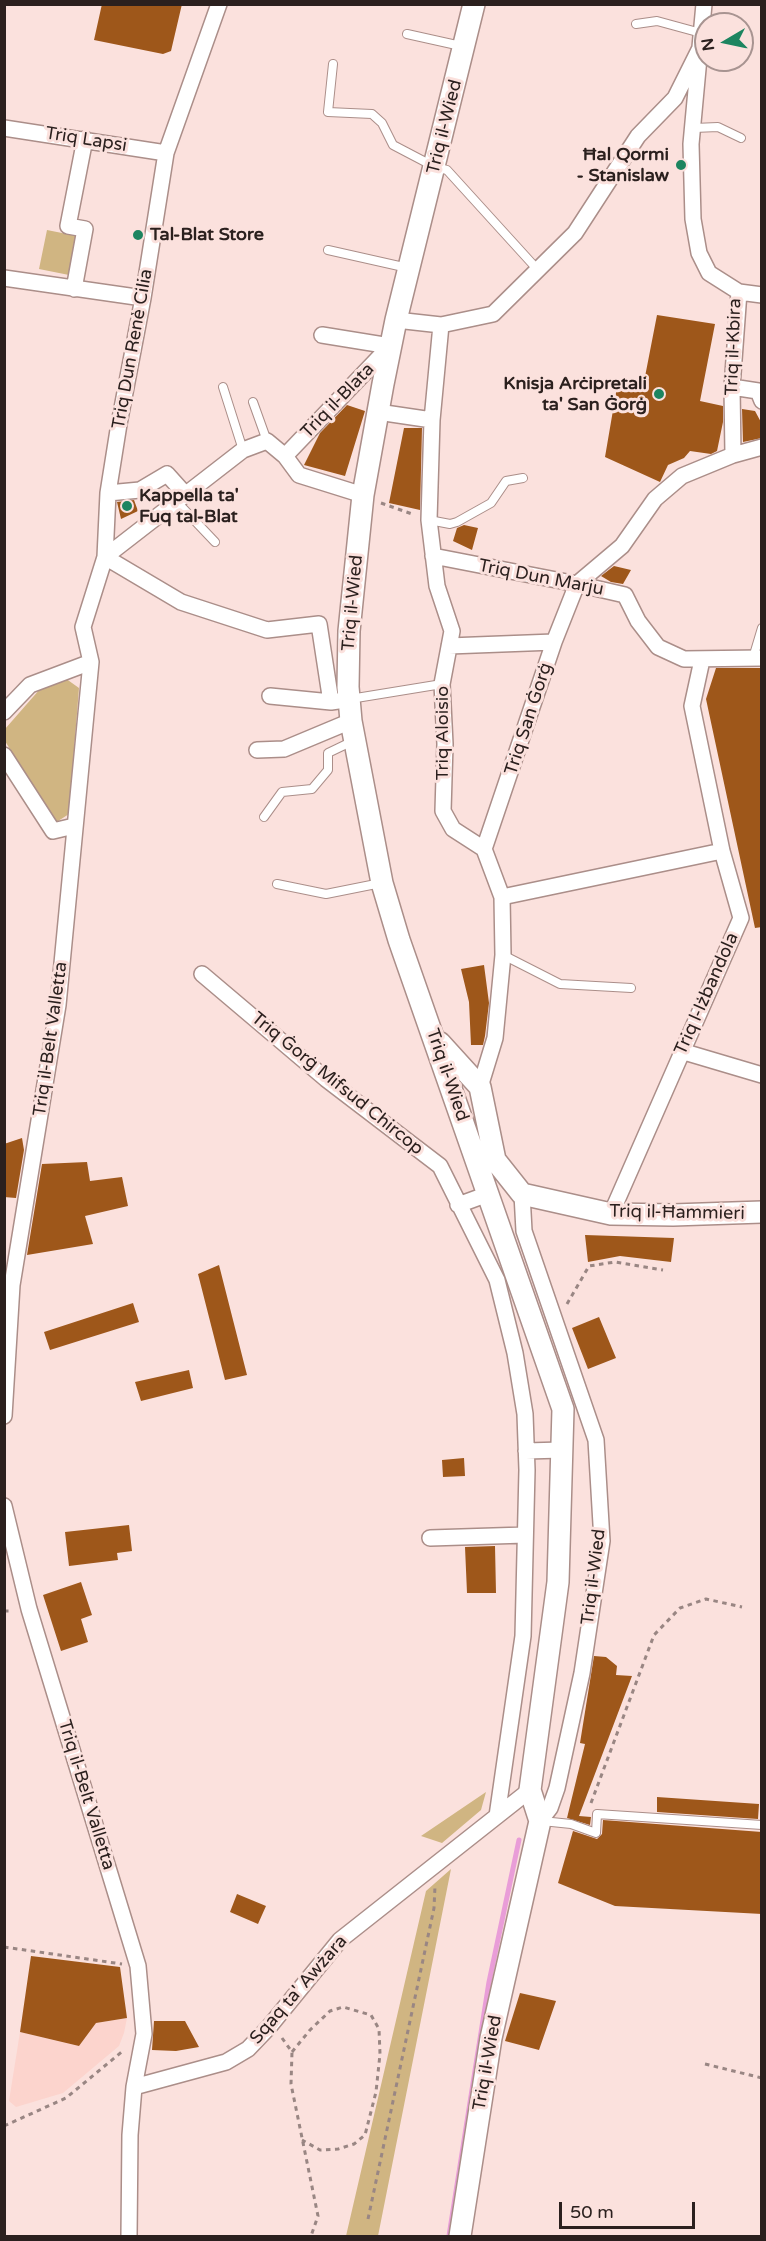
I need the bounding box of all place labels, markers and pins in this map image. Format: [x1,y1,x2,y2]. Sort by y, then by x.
place label: Ħal Qormi - Stanislaw [577,144,669,186]
marker: Ħal Qormi - Stanislaw [674,158,688,172]
place label: Tal-Blat Store [150,224,264,246]
marker: Tal-Blat Store [131,228,145,242]
place label: Knisja Arċipretali ta' San Ġorġ [503,373,647,416]
marker: Knisja Arċipretali ta' San Ġorġ [652,387,666,401]
place label: Kappella ta' Fuq tal-Blat [139,485,239,528]
marker: Kappella ta' Fuq tal-Blat [120,499,134,513]

